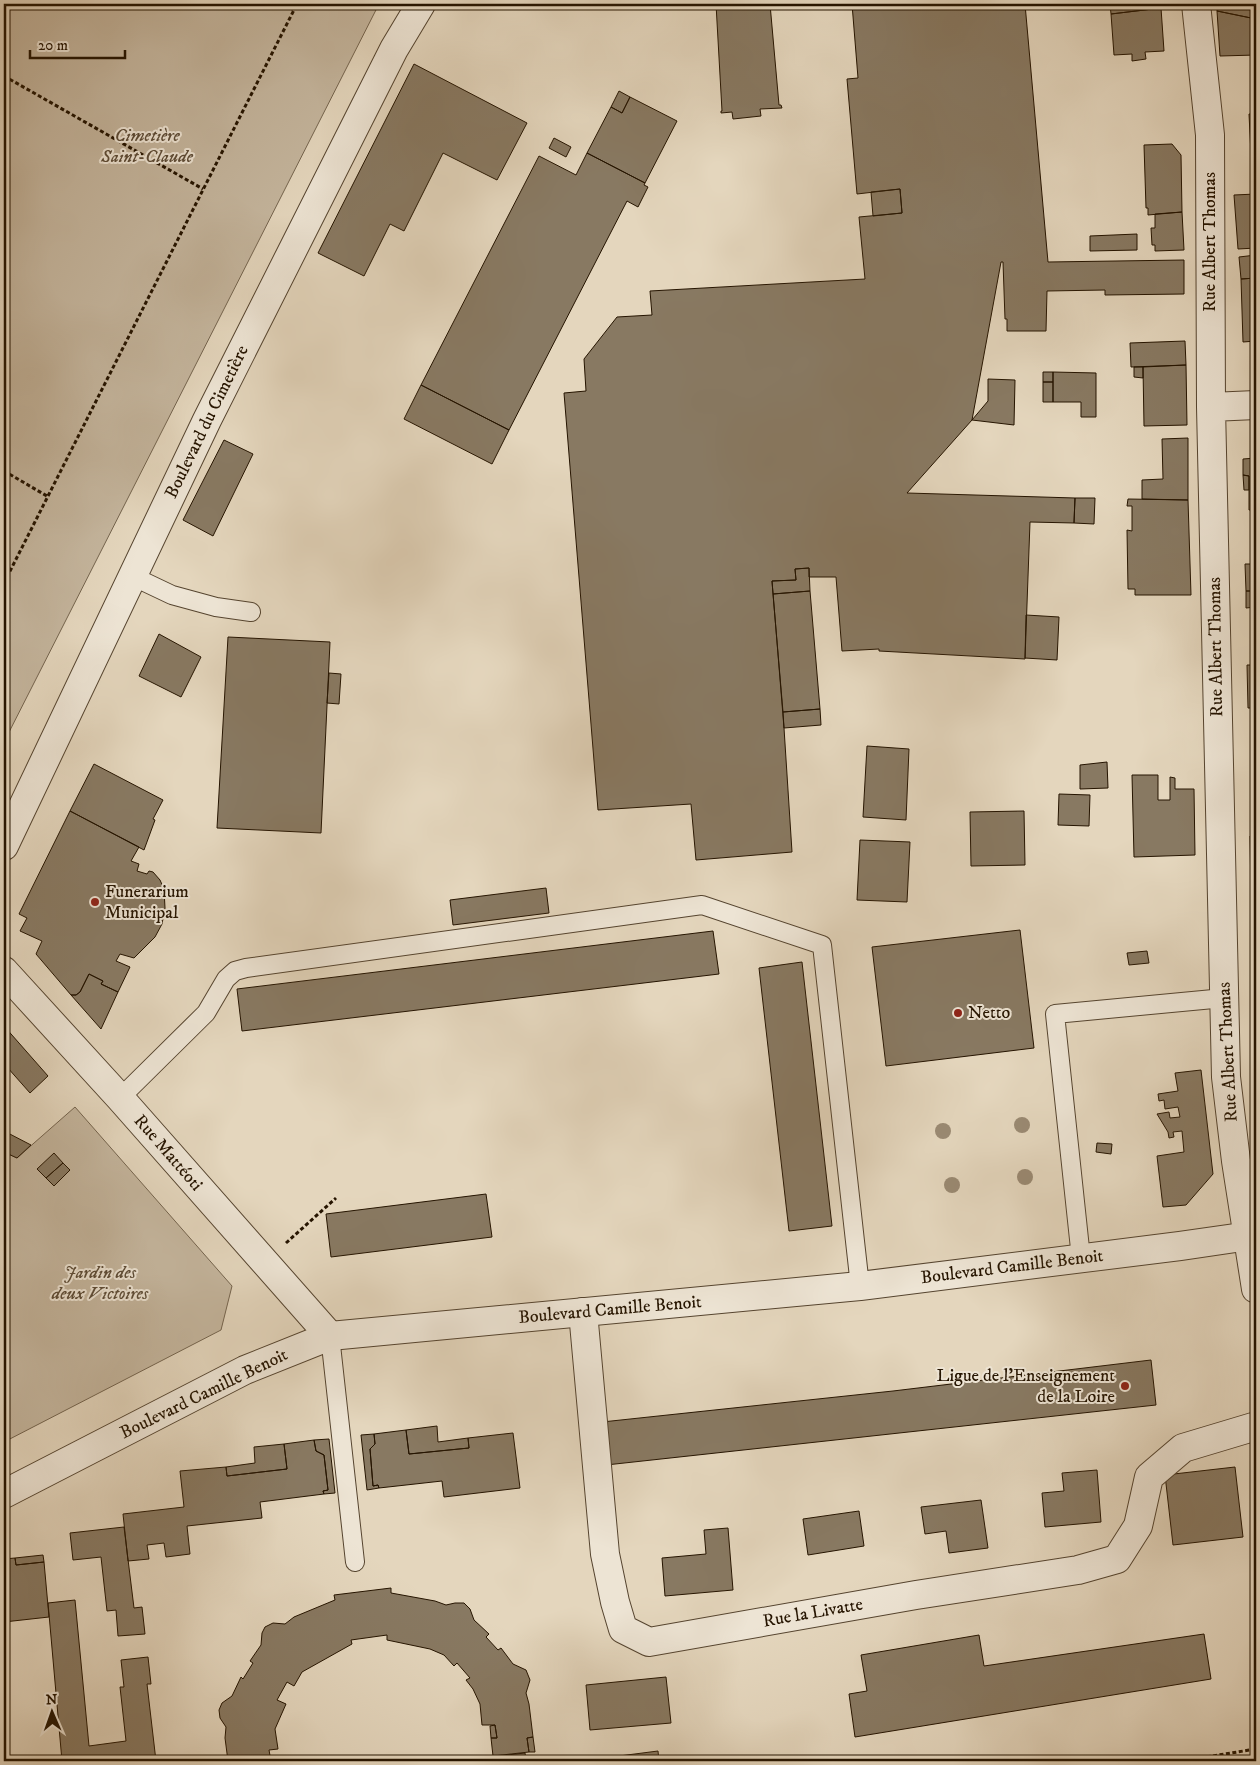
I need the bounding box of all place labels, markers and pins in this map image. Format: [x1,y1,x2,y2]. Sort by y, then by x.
place label: Funerarium Municipal [105,881,189,924]
marker: Funerarium Municipal [89,896,101,908]
place label: Netto [968,1002,1010,1024]
marker: Netto [952,1007,964,1019]
place label: Ligue de l'Enseignement de la Loire [937,1365,1115,1408]
marker: Ligue de l'Enseignement de la Loire [1119,1380,1131,1392]

